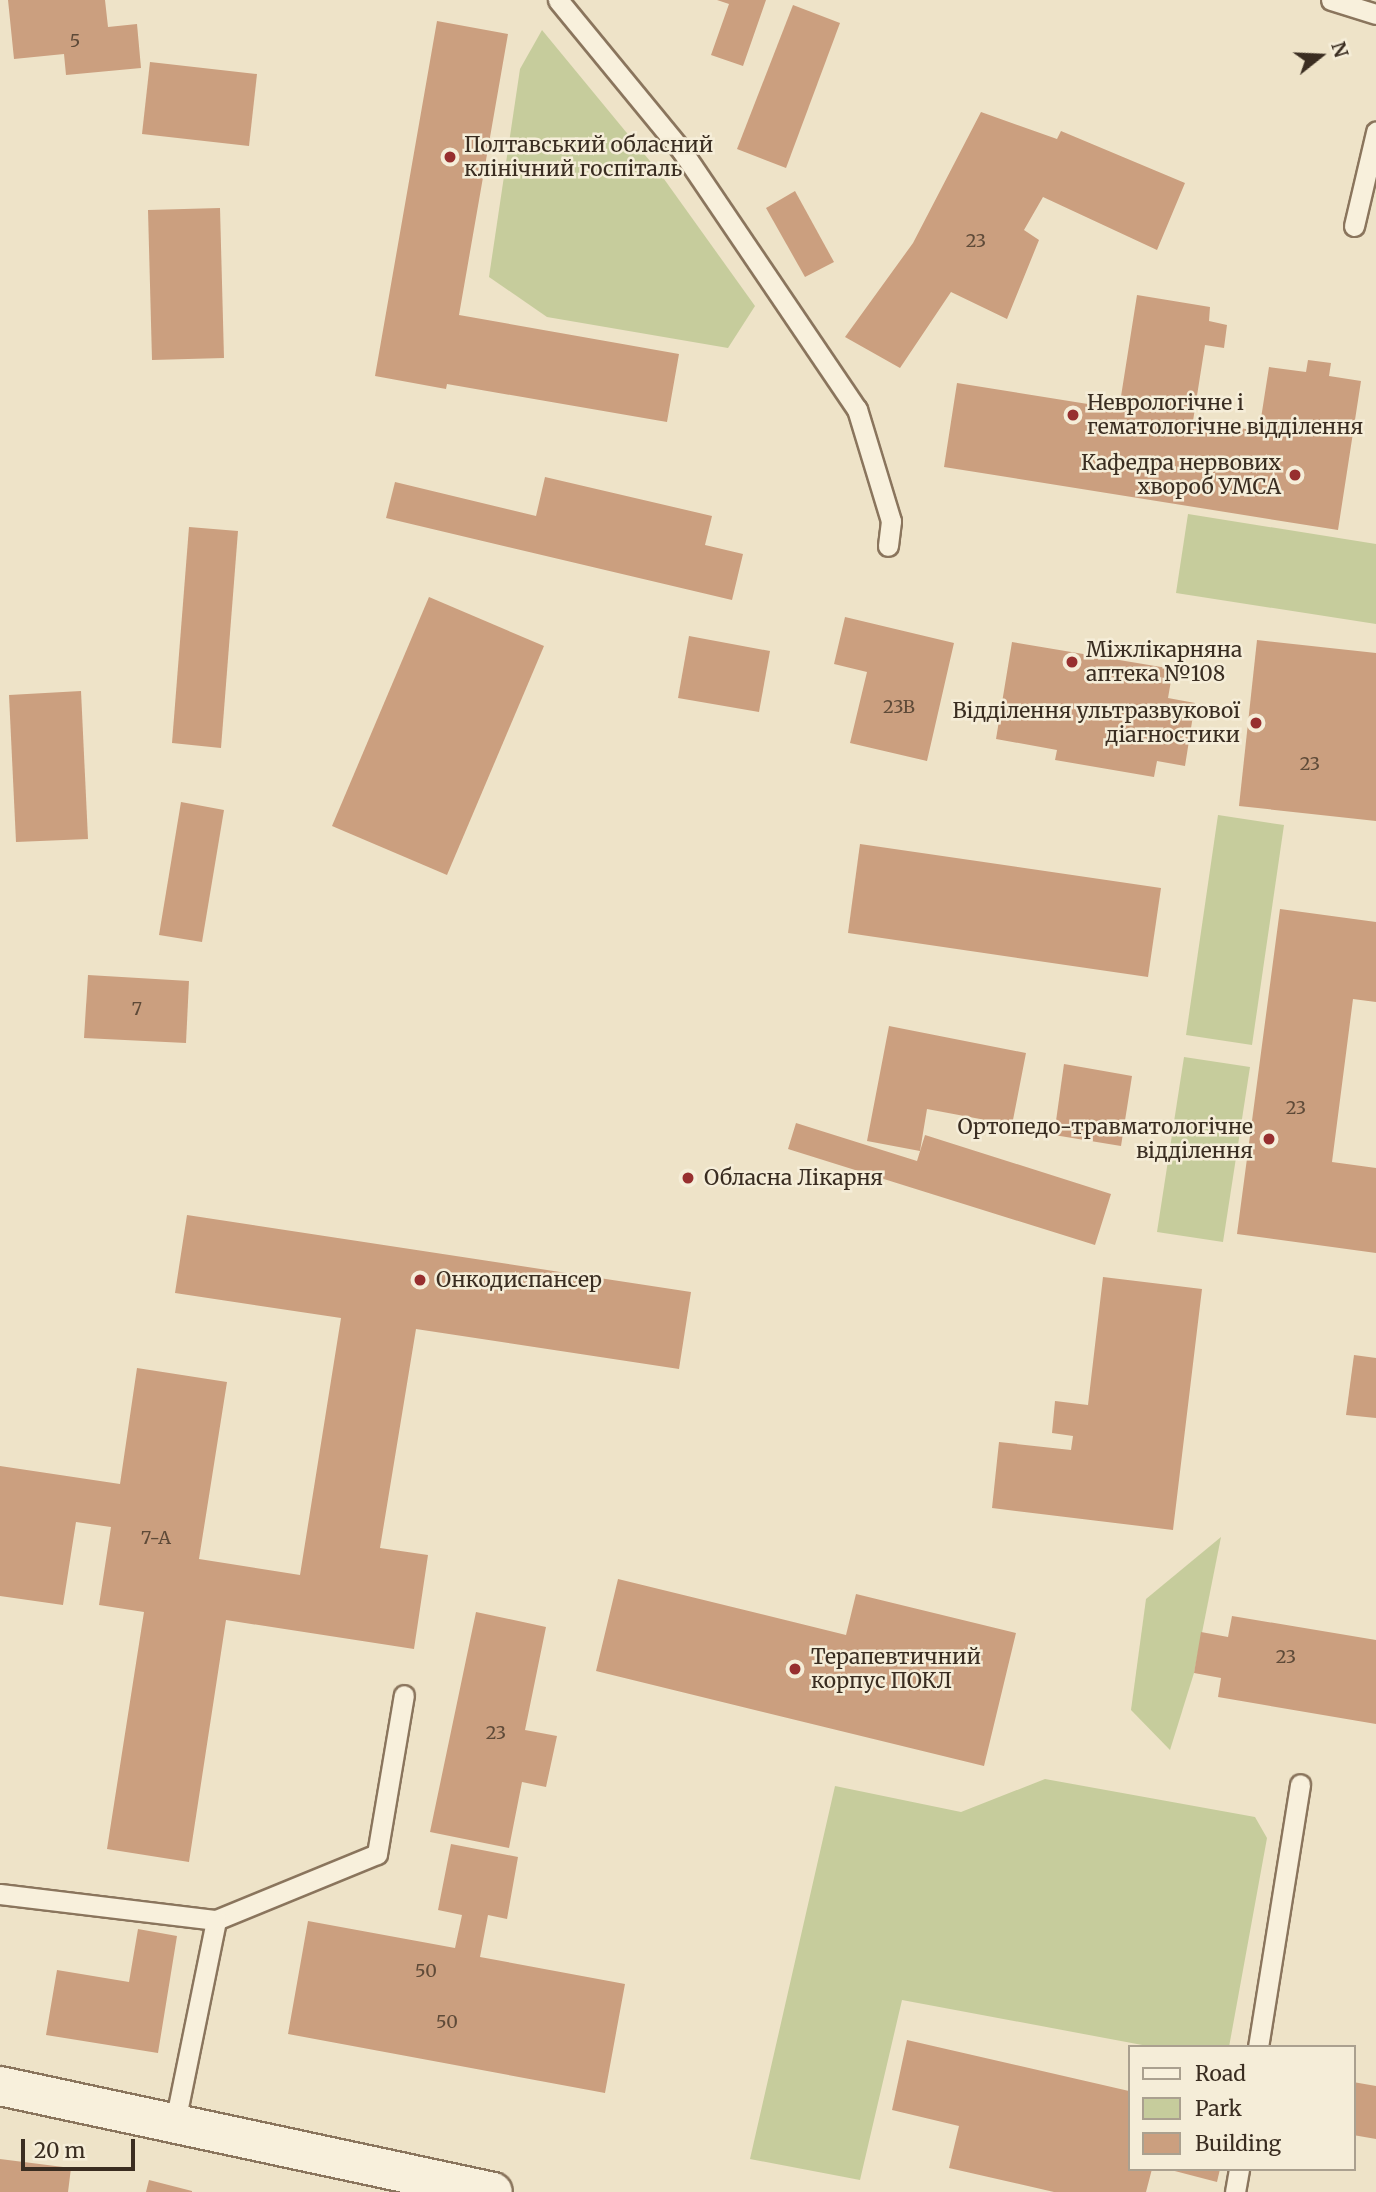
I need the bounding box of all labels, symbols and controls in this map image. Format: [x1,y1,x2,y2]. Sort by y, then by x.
north arrow [1285,21,1355,91]
house number: 5 [70,30,80,52]
text: N [1326,39,1354,60]
place label: Полтавський обласний клінічний госпіталь [464,132,713,182]
marker: Полтавський обласний клінічний госпіталь [442,149,458,165]
house number: 23 [966,230,986,252]
place label: Неврологічне і гематологічне відділення [1087,390,1363,440]
marker: Неврологічне і гематологічне відділення [1065,407,1081,423]
place label: Кафедра нервових хвороб УМСА [1081,450,1281,500]
marker: Кафедра нервових хвороб УМСА [1287,467,1303,483]
place label: Міжлікарняна аптека №108 [1086,637,1242,687]
marker: Міжлікарняна аптека №108 [1064,654,1080,670]
house number: 23В [883,696,915,718]
place label: Відділення ультразвукової діагностики [953,698,1240,748]
marker: Відділення ультразвукової діагностики [1246,713,1266,733]
house number: 23 [1300,753,1320,775]
house number: 7 [132,998,142,1020]
house number: 23 [1286,1097,1306,1119]
place label: Ортопедо-травматологічне відділення [958,1114,1253,1164]
marker: Ортопедо-травматологічне відділення [1259,1129,1279,1149]
place label: Обласна Лікарня [704,1165,883,1191]
marker: Обласна Лікарня [678,1168,698,1188]
place label: Онкодиспансер [436,1267,602,1293]
marker: Онкодиспансер [410,1270,430,1290]
house number: 7-А [141,1527,171,1549]
place label: Терапевтичний корпус ПОКЛ [811,1644,981,1694]
house number: 23 [1276,1646,1296,1668]
marker: Терапевтичний корпус ПОКЛ [785,1659,805,1679]
house number: 23 [486,1722,506,1744]
house number: 50 [415,1960,437,1982]
house number: 50 [436,2011,458,2033]
legend [1128,2045,1355,2171]
text: Road [1195,2060,1246,2087]
text: Park [1195,2095,1242,2122]
scale bar [24,2126,138,2170]
text: Building [1195,2130,1281,2157]
text: 20 m [34,2137,85,2164]

